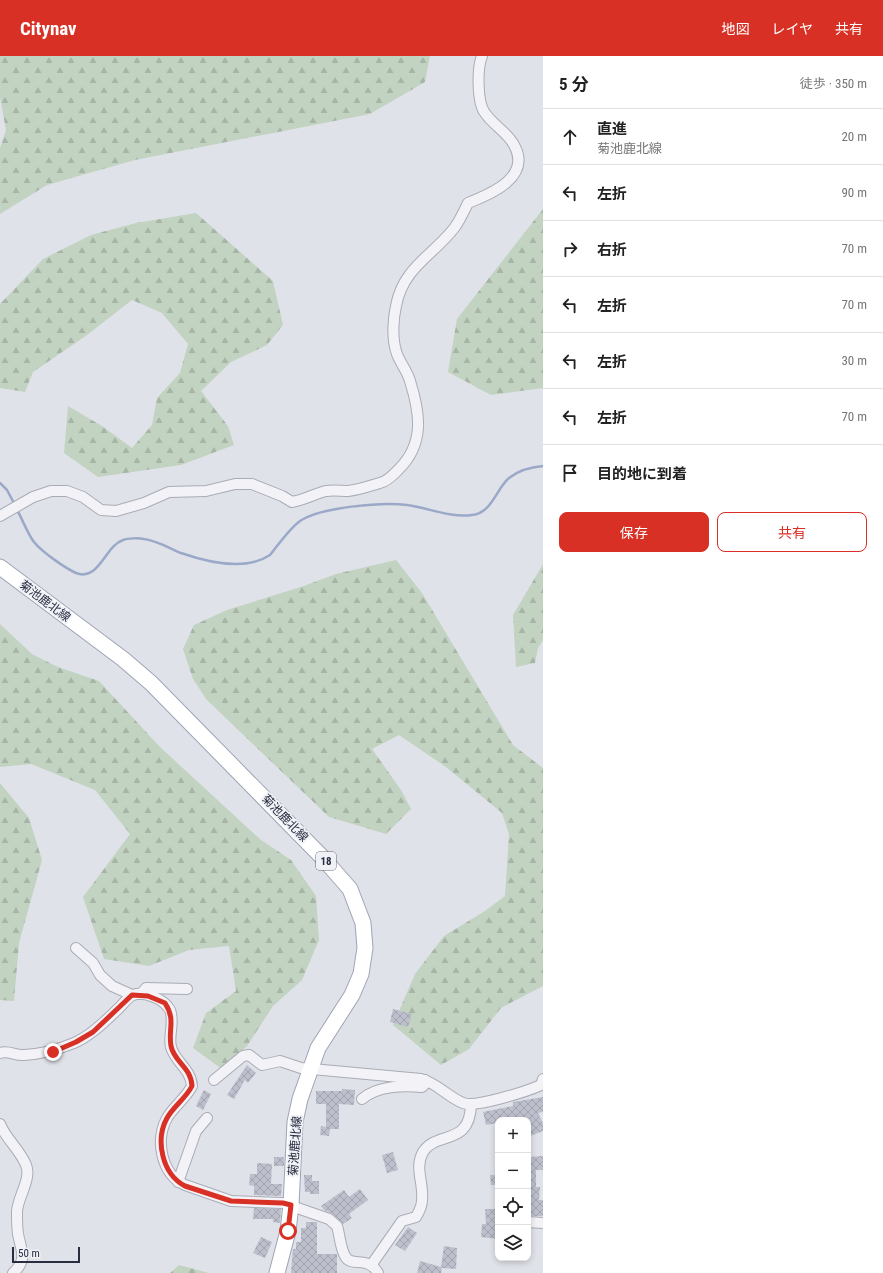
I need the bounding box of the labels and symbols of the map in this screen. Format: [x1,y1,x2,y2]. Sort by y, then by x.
street label: 菊池鹿北線 [17,577,73,625]
street label: 菊池鹿北線 [259,792,311,844]
road number: 18 [316,852,336,870]
route end [44,1043,62,1061]
street label: 菊池鹿北線 [286,1116,304,1176]
route start [279,1222,297,1240]
scale bar [12,1245,80,1264]

